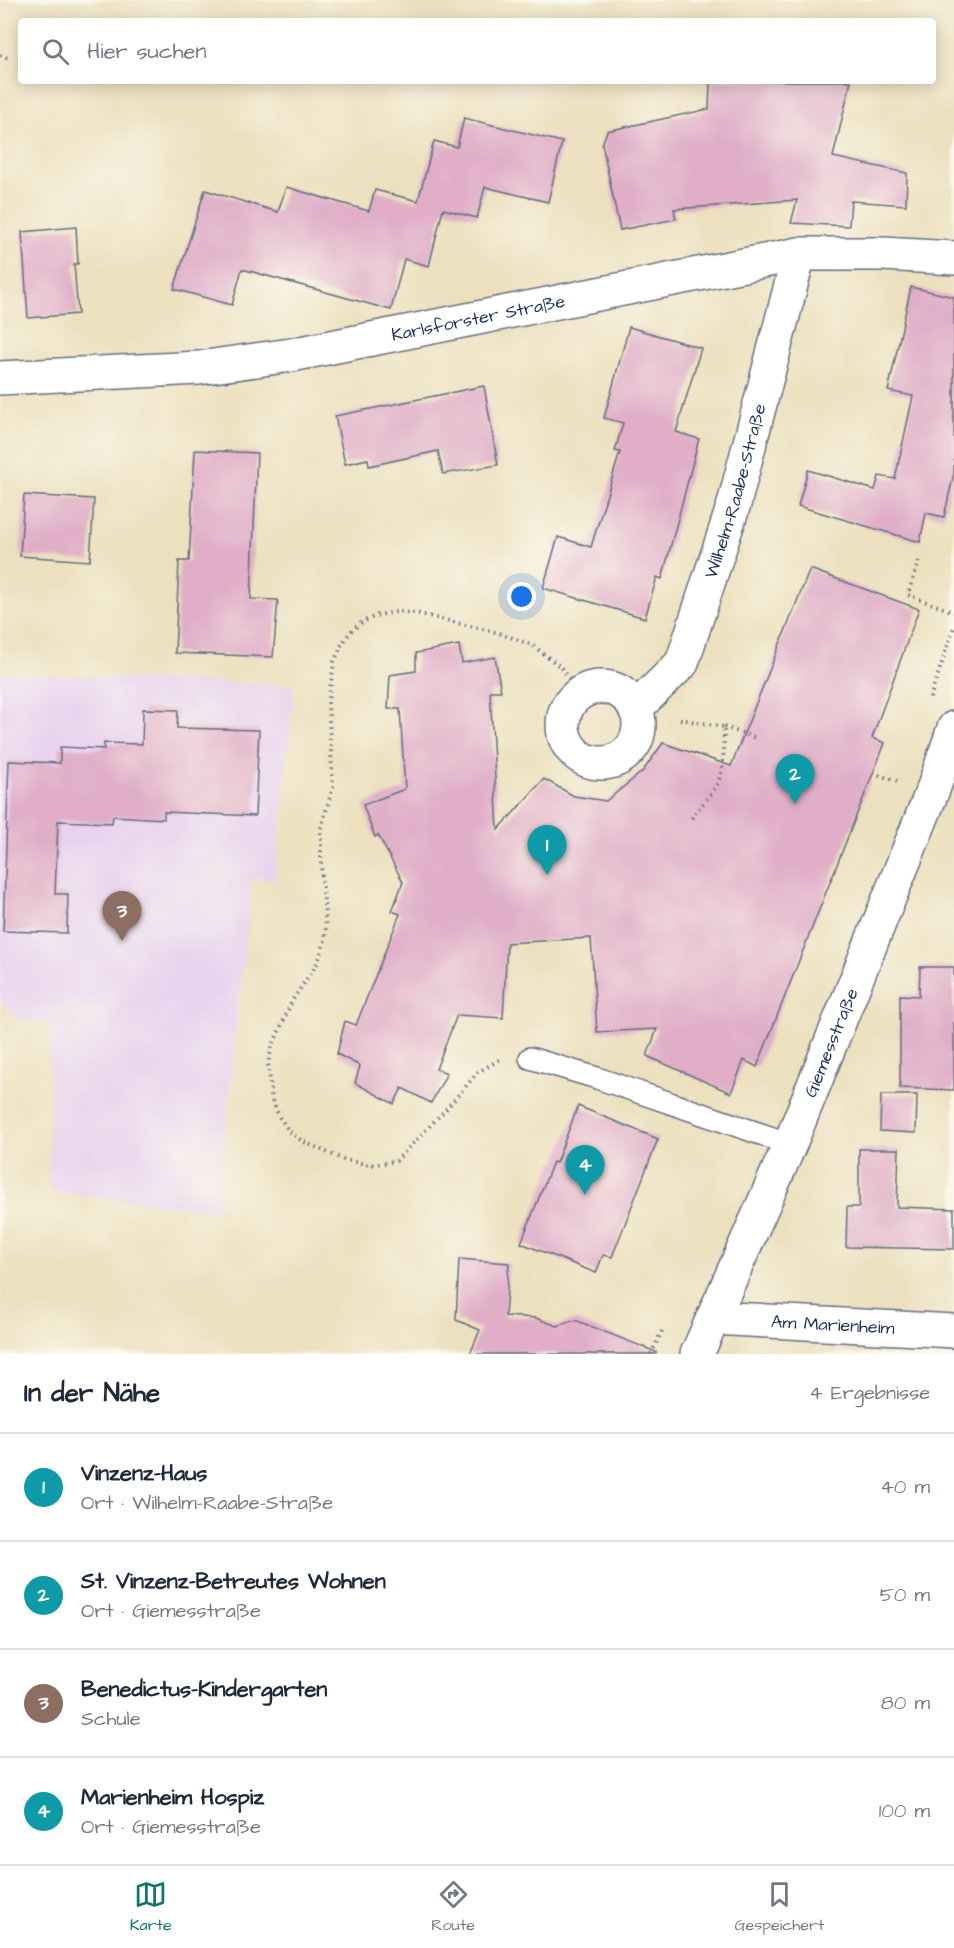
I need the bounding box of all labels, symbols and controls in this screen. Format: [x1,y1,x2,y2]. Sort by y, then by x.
search box [18,18,936,84]
icon: search [39,35,72,68]
text: Hier suchen [87,36,206,67]
street label: Karlsforster Straße [389,288,567,347]
street label: Wilhelm-Raabe-Straße [698,401,772,581]
your location [507,582,536,611]
pin: 2 [776,754,814,804]
pin: 1 [528,826,566,875]
pin: 3 [102,892,142,941]
street label: Giemesstraße [798,984,864,1101]
pin: 4 [566,1146,604,1195]
street label: Am Marienheim [770,1309,895,1340]
text: In der Nähe [24,1375,160,1411]
text: 4 Ergebnisse [809,1379,930,1407]
text: Vinzenz-Haus [81,1458,207,1489]
text: 1 [42,1473,45,1501]
text: 40 m [880,1473,930,1501]
text: Ort · Wilhelm-Raabe-Straße [81,1489,333,1517]
text: St. Vinzenz-Betreutes Wohnen [81,1566,386,1597]
text: 2 [38,1581,49,1609]
text: 50 m [880,1581,930,1609]
text: Ort · Giemesstraße [81,1597,261,1625]
text: Benedictus-Kindergarten [81,1674,327,1705]
text: 3 [38,1689,49,1717]
text: 80 m [881,1689,930,1717]
text: Schule [81,1705,141,1733]
text: Marienheim Hospiz [81,1782,264,1813]
text: 4 [37,1797,50,1825]
text: 100 m [879,1797,930,1825]
text: Ort · Giemesstraße [81,1813,261,1841]
tab: Karte [130,1878,172,1936]
tab: Route [431,1878,475,1936]
tab: Gespeichert [734,1878,824,1936]

